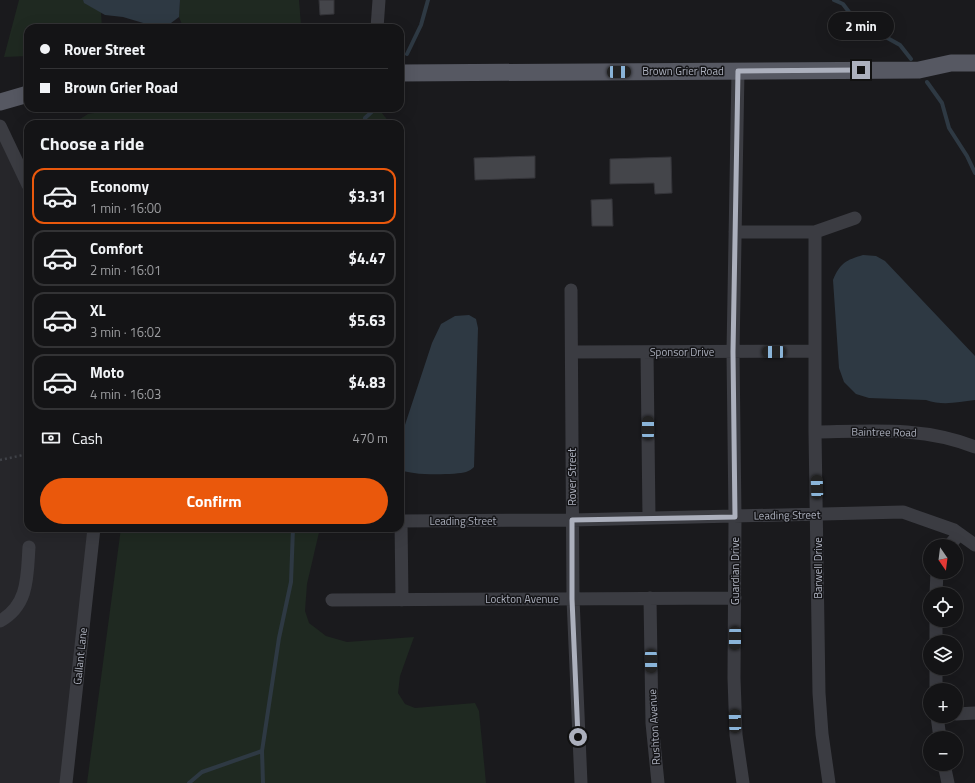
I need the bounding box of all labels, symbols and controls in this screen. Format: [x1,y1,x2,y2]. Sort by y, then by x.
callout: 2 min [828,12,894,40]
text: 2 min [845,16,877,36]
text: Rover Street [64,38,145,61]
route end [852,61,870,79]
street label: Brown Grier Road [642,63,724,79]
car [607,66,631,78]
text: Brown Grier Road [64,76,178,99]
text: Choose a ride [40,130,144,157]
text: Economy [90,175,149,198]
icon: car [42,178,78,214]
text: $3.31 [349,185,386,208]
text: 1 min · 16:00 [90,198,161,218]
text: Comfort [90,237,143,260]
icon: car [42,240,78,276]
text: $4.47 [349,247,386,270]
text: 2 min · 16:01 [90,260,161,280]
text: XL [90,299,106,322]
icon: car [42,302,78,338]
text: $5.63 [349,309,386,332]
text: 3 min · 16:02 [90,322,161,342]
street label: Sponsor Drive [650,344,715,360]
car [762,346,786,358]
text: Moto [90,361,124,384]
icon: car [42,364,78,400]
text: $4.83 [349,371,386,394]
text: 4 min · 16:03 [90,384,161,404]
car [642,416,654,440]
street label: Baintree Road [851,423,917,441]
icon: cash [40,427,62,449]
text: Cash [72,427,103,450]
text: 470 m [352,428,388,448]
street label: Rover Street [564,448,580,506]
car [811,475,823,499]
button: Confirm [40,478,388,524]
street label: Leading Street [753,506,821,524]
street label: Leading Street [430,513,497,529]
street label: Guardian Drive [727,537,743,605]
street label: Barwell Drive [810,537,826,599]
north arrow [923,539,963,579]
map controls [923,539,963,771]
button: locate [923,587,963,627]
street label: Lockton Avenue [485,591,559,607]
street label: Gallant Lane [69,626,91,685]
car [729,626,741,650]
button: layers [923,635,963,675]
car [645,649,657,673]
button: + [923,683,963,723]
street label: Rushton Avenue [644,688,664,765]
car [729,709,741,733]
route start [569,728,587,746]
button: − [923,731,963,771]

